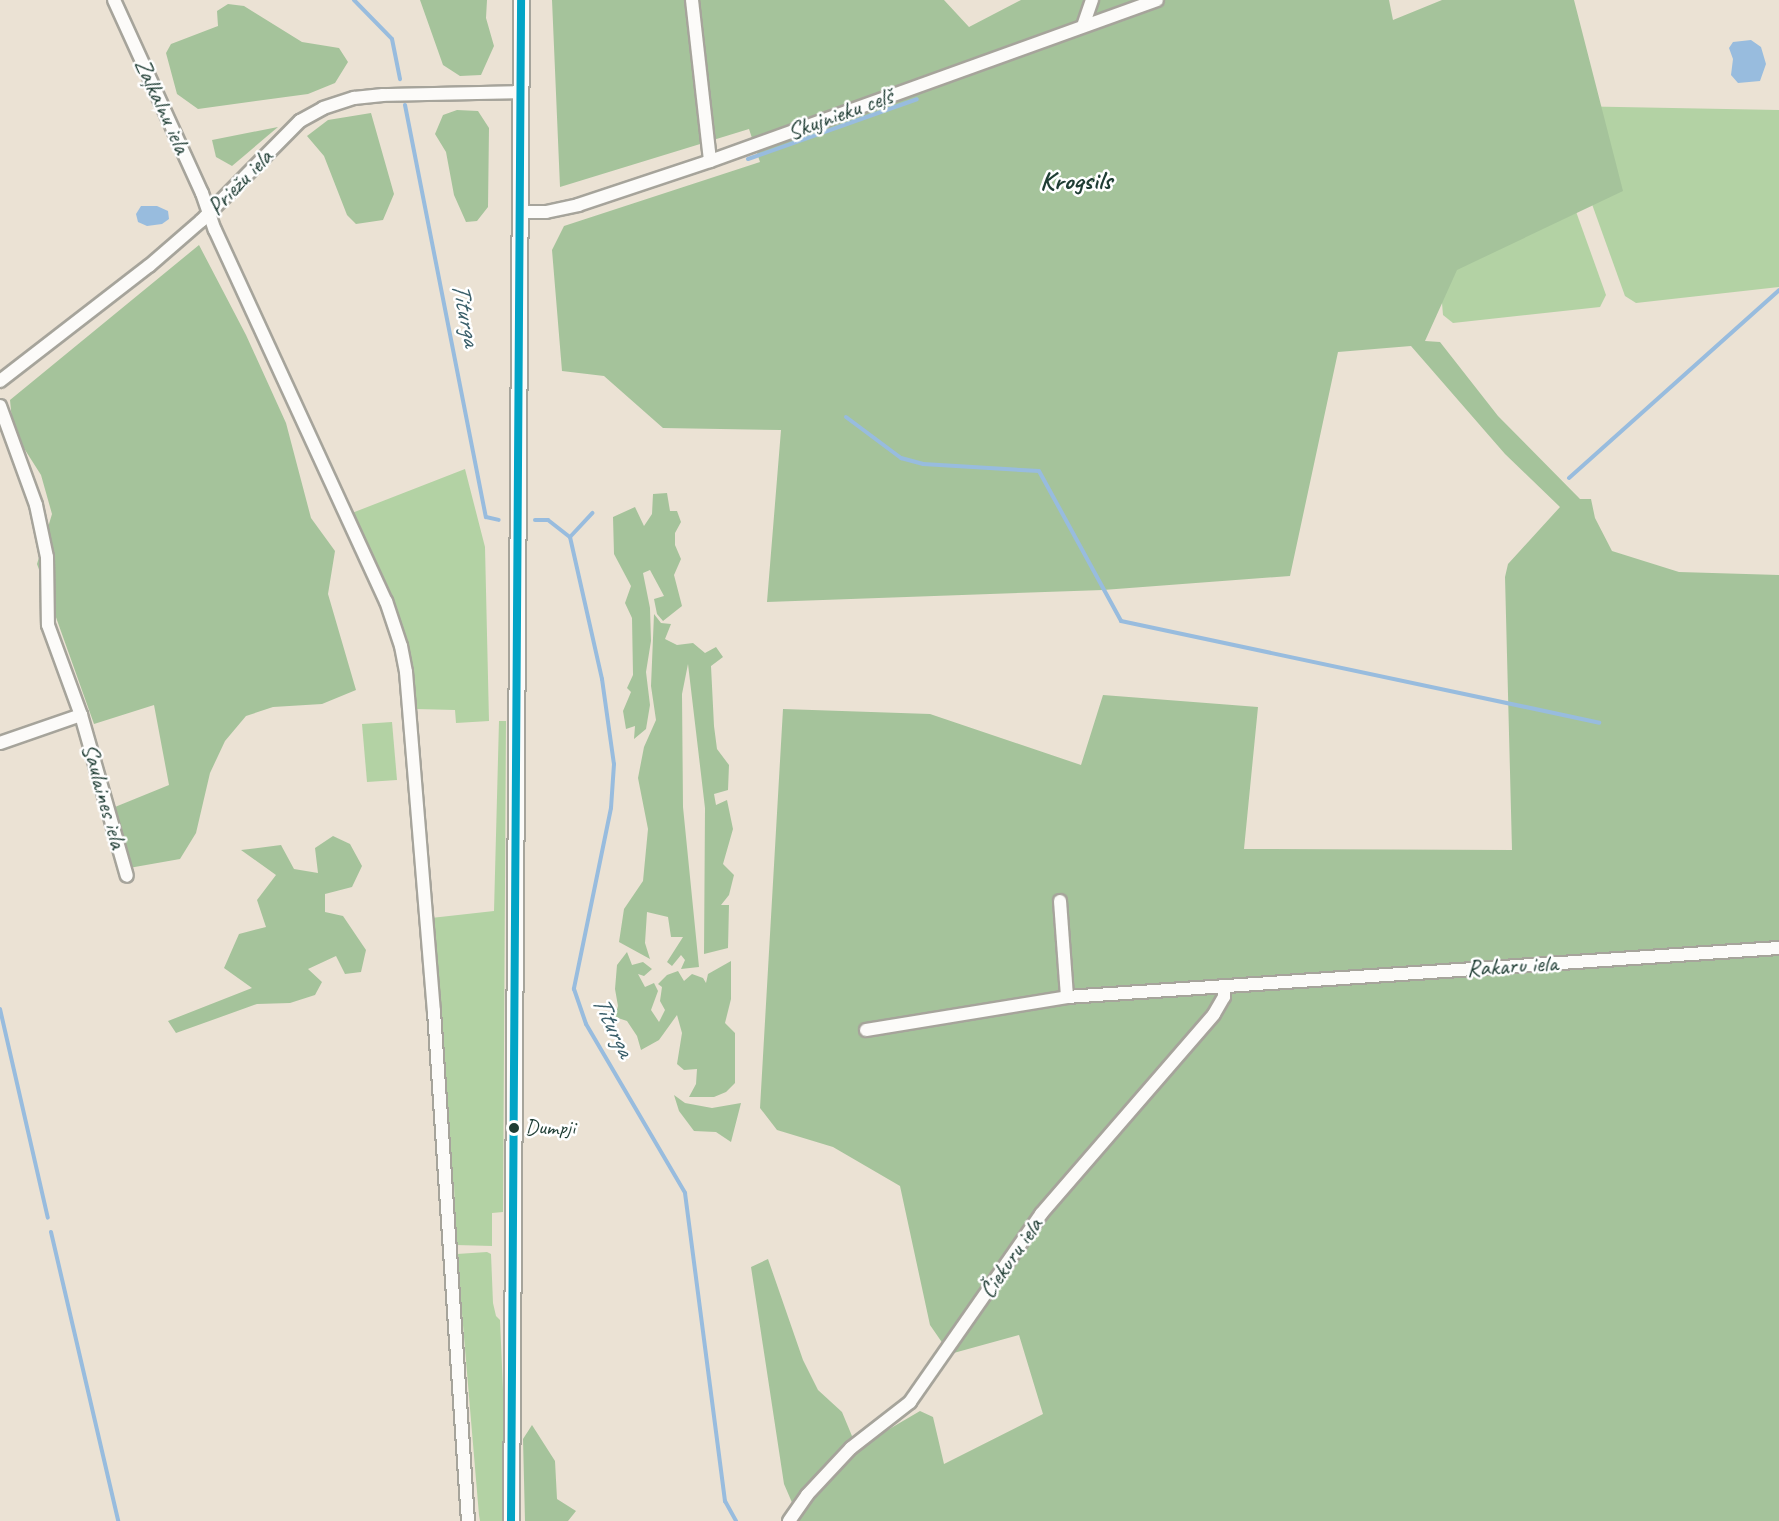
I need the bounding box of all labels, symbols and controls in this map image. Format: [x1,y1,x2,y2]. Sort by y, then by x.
street label: Zaļkalnu iela [127,54,197,158]
street label: Skujnieku ceļš [783,82,897,146]
street label: Priežu iela [201,143,279,221]
district label: Krogsils [1040,165,1112,197]
water label: Titurga [445,279,487,349]
street label: Saulaines iela [75,740,133,852]
street label: Rakaru iela [1466,948,1558,984]
water label: Titurga [585,990,641,1062]
place label: Dumpji [525,1115,575,1141]
marker: Dumpji [508,1122,520,1134]
street label: Čiekuru iela [973,1212,1049,1304]

